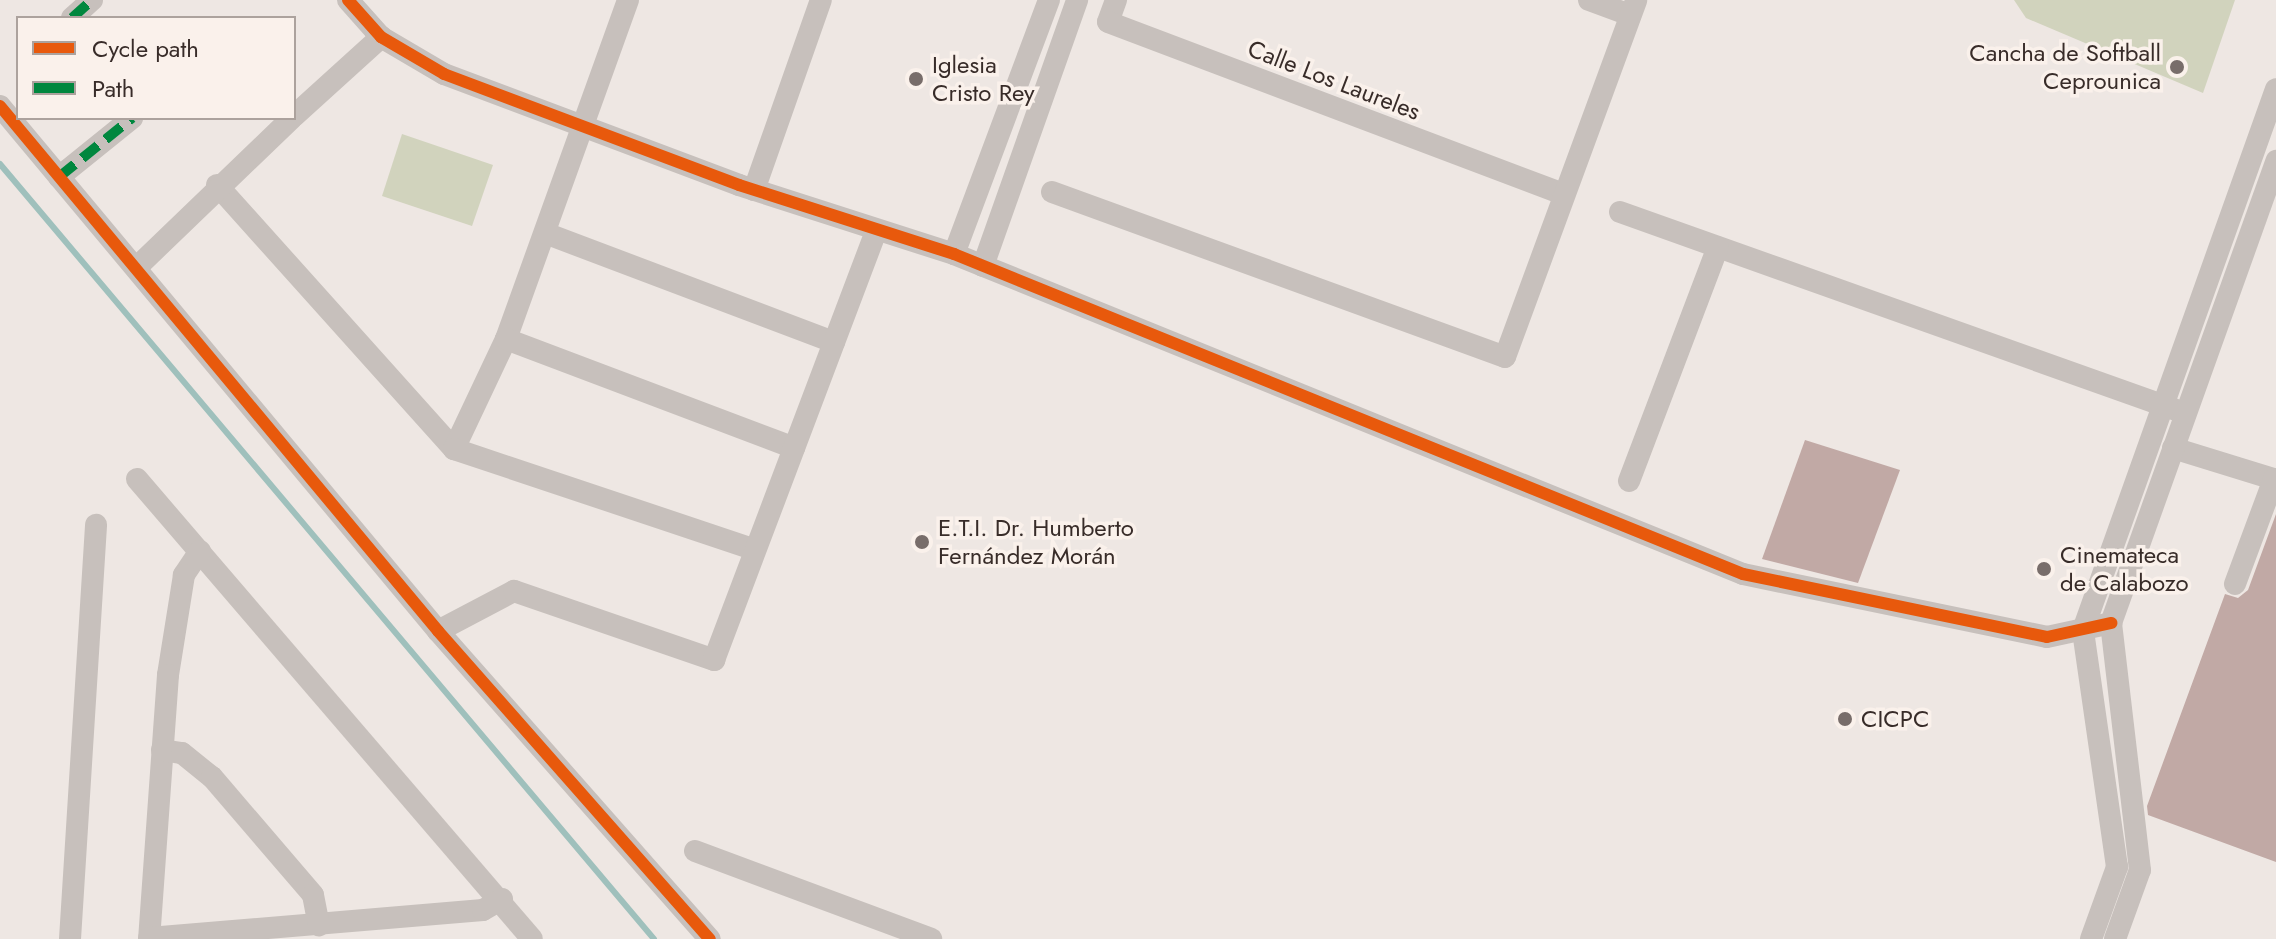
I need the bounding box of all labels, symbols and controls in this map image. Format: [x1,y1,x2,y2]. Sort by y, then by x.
legend [16,16,296,120]
text: Cycle path [92,31,199,66]
street label: Calle Los Laureles [1244,34,1424,126]
place label: Cancha de Softball Ceprounica [1969,39,2161,95]
place label: Iglesia Cristo Rey [932,51,1035,107]
marker: Cancha de Softball Ceprounica [2168,58,2186,76]
marker: Iglesia Cristo Rey [907,70,925,88]
text: Path [92,71,134,106]
place label: E.T.I. Dr. Humberto Fernández Morán [938,514,1134,570]
marker: E.T.I. Dr. Humberto Fernández Morán [913,533,931,551]
place label: Cinemateca de Calabozo [2060,541,2188,597]
marker: Cinemateca de Calabozo [2035,560,2053,578]
place label: CICPC [1861,705,1929,733]
marker: CICPC [1836,710,1854,728]

